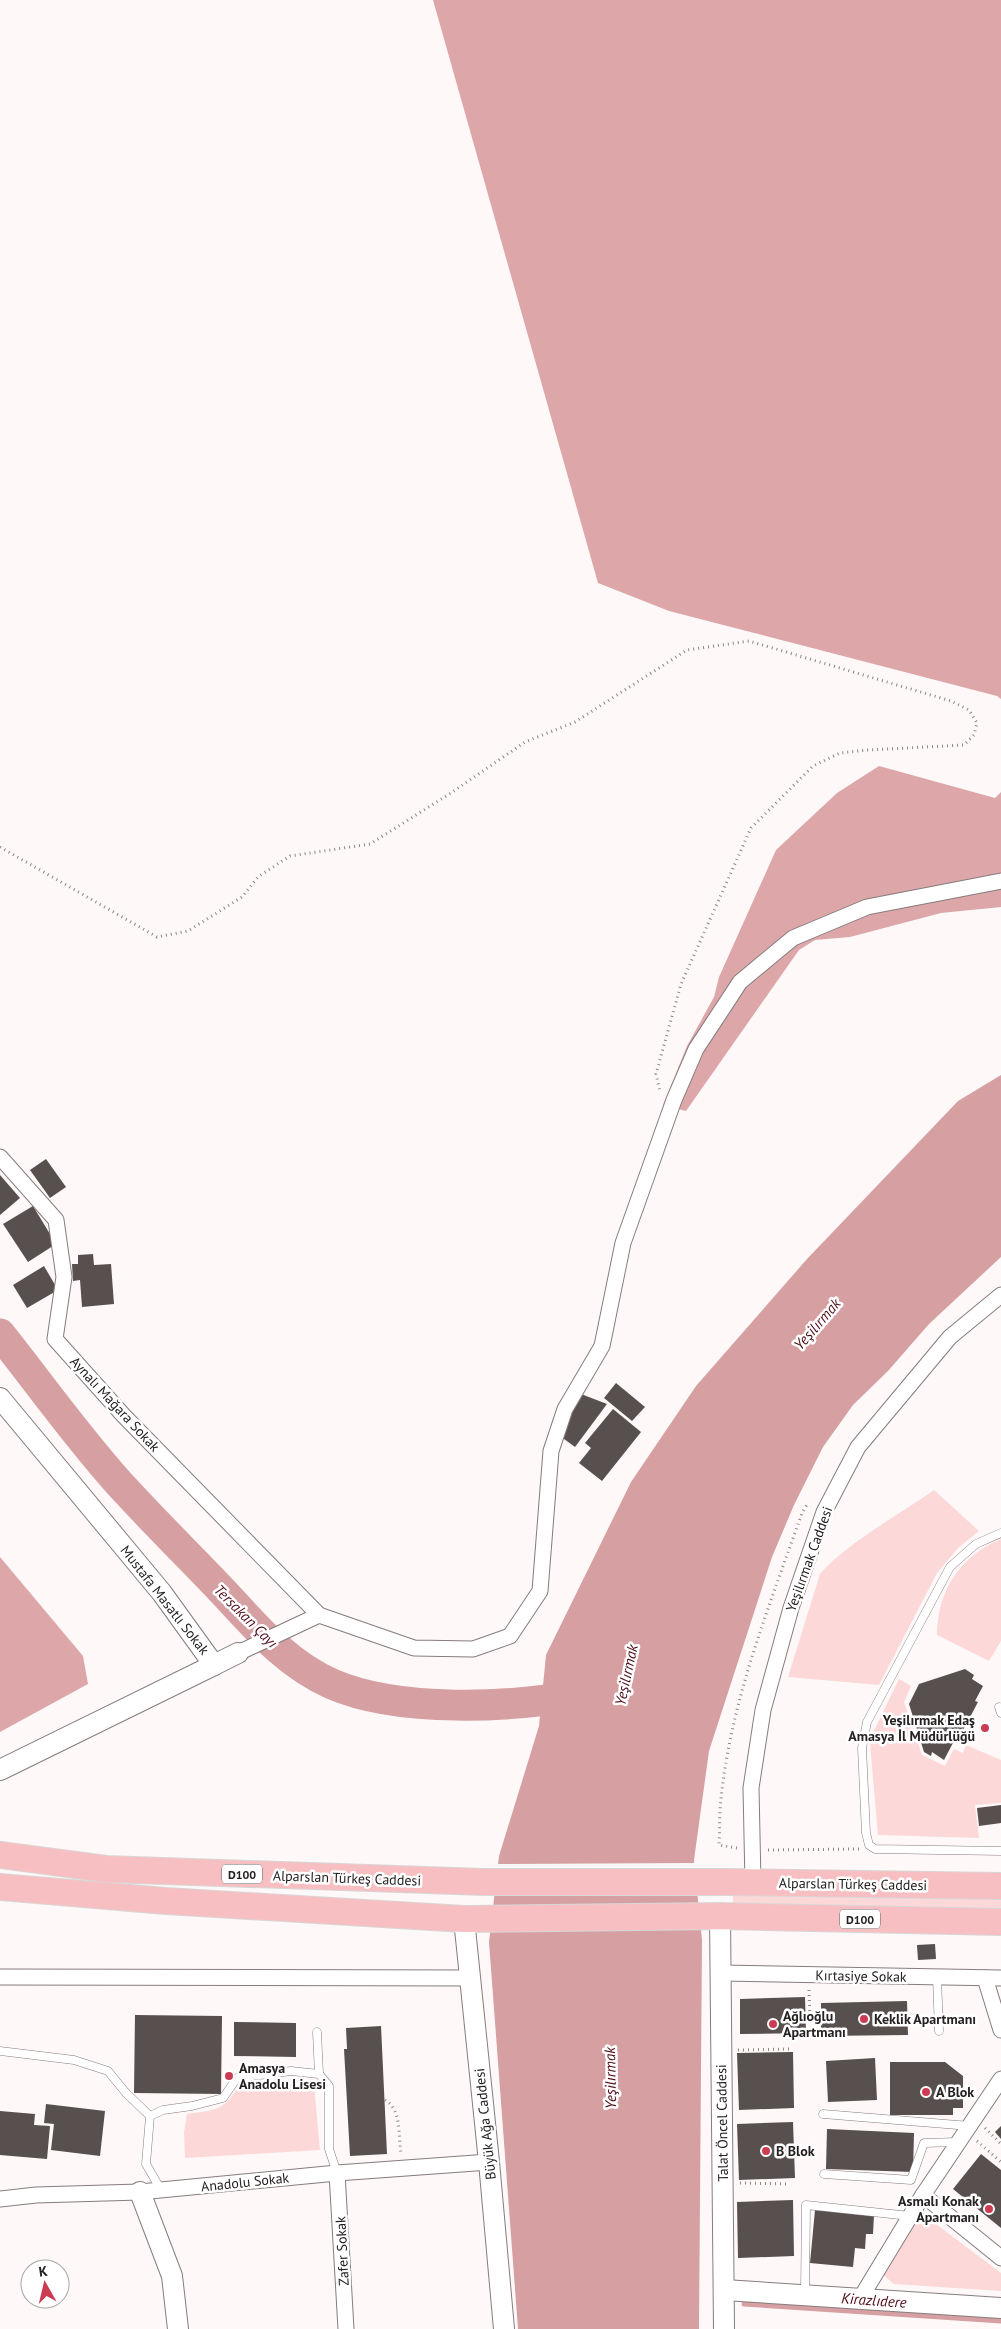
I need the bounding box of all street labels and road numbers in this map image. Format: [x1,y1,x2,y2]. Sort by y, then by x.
street label: Aynalı Mağara Sokak [66,1353,164,1456]
street label: Yeşilırmak Caddesi [782,1504,836,1614]
street label: Mustafa Masatlı Sokak [117,1542,213,1658]
road number: D100 [222,1865,262,1884]
street label: Alparslan Türkeş Caddesi [273,1866,421,1890]
street label: Alparslan Türkeş Caddesi [779,1874,927,1894]
road number: D100 [840,1910,880,1928]
street label: Kırtasiye Sokak [815,1966,907,1986]
street label: Talat Öncel Caddesi [712,2064,732,2182]
street label: Büyük Ağa Caddesi [470,2067,500,2181]
street label: Anadolu Sokak [200,2168,290,2196]
street label: Zafer Sokak [331,2216,353,2286]

